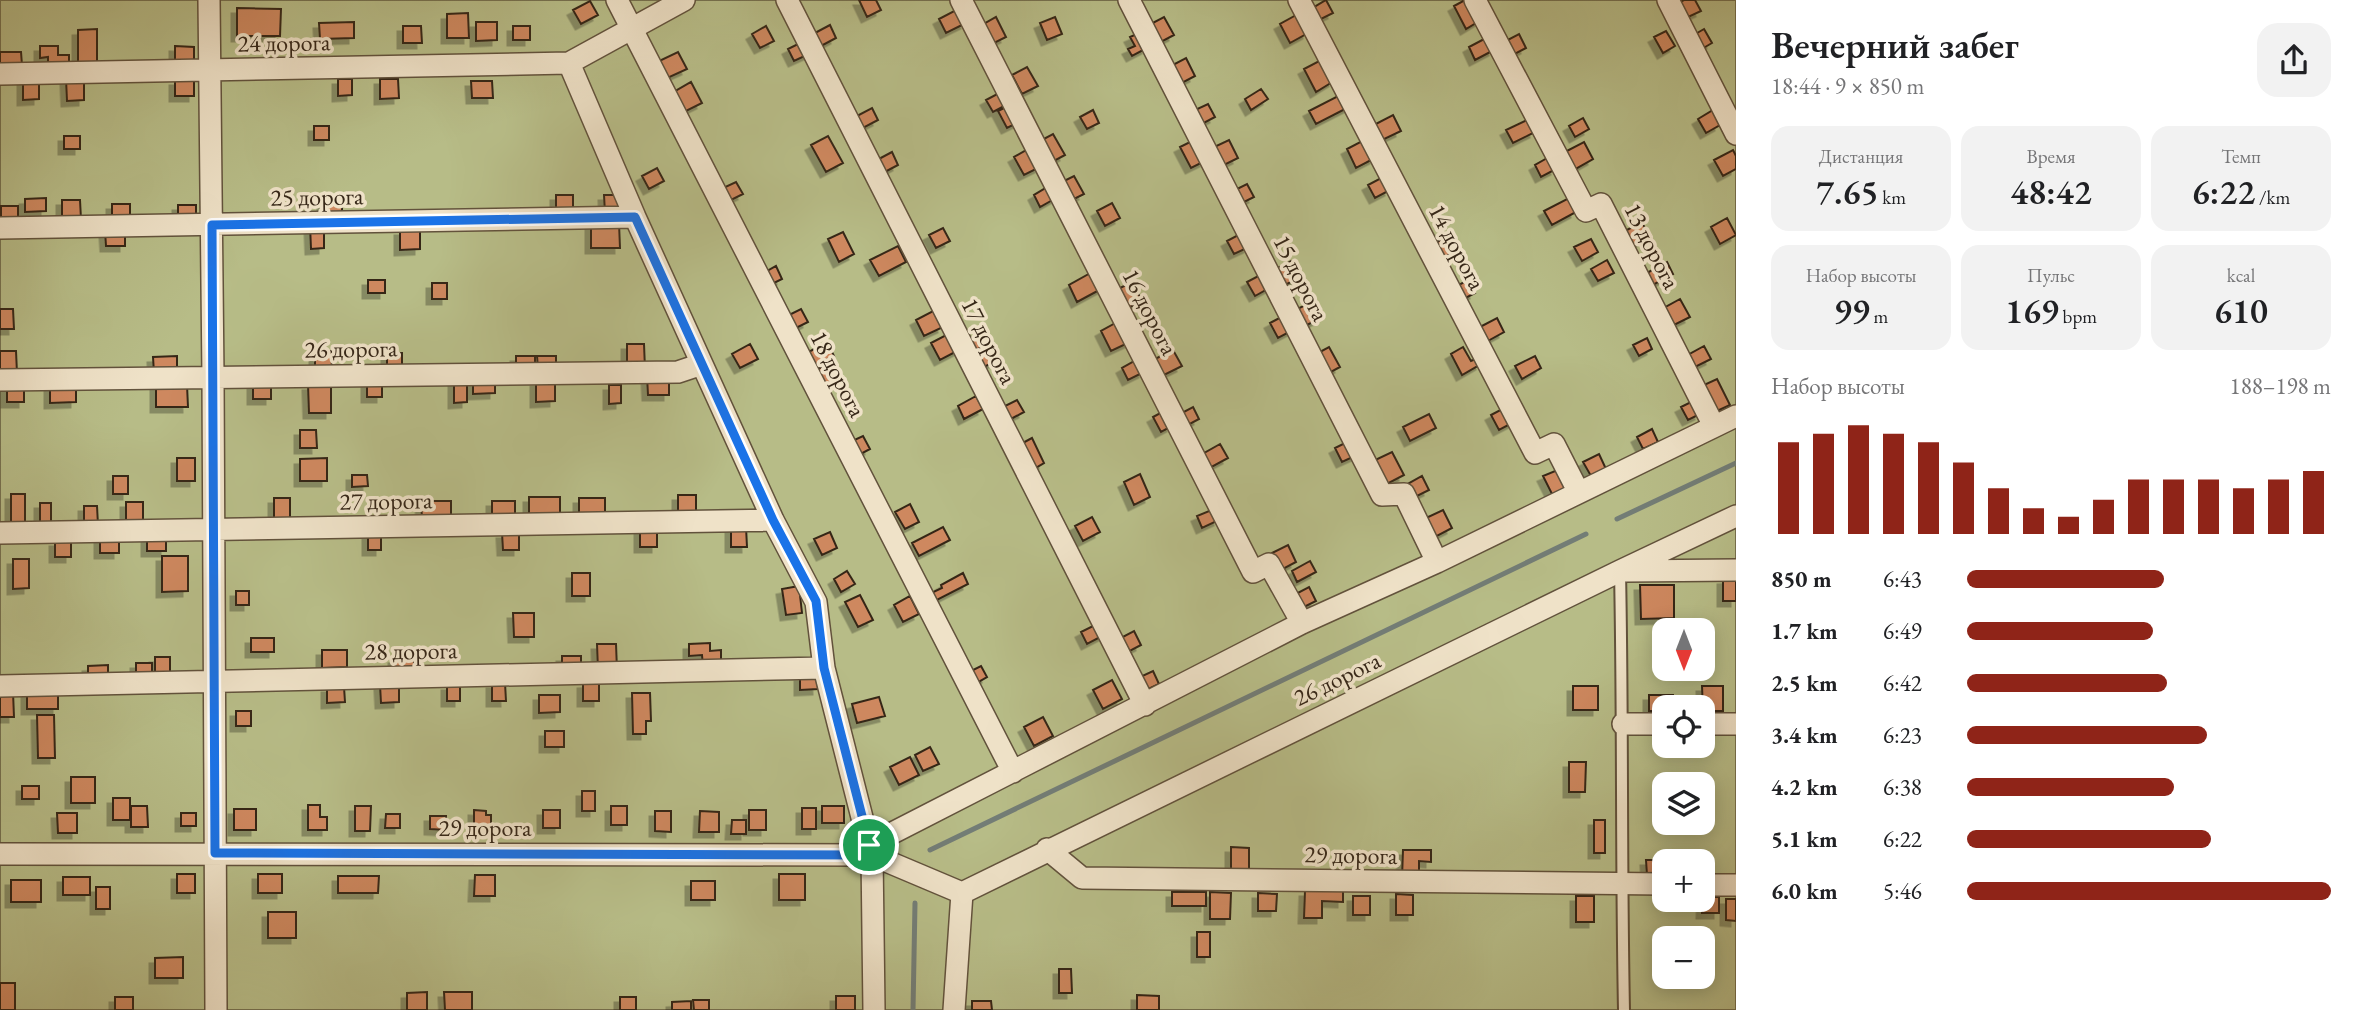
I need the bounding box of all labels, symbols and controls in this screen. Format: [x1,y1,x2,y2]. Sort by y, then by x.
text: Вечерний забег [1771,20,2019,69]
button: share [2257,23,2331,97]
street label: 24 дорога [237,26,331,59]
text: 18:44 · 9 × 850 m [1771,71,1924,101]
text: Дистанция [1819,144,1903,169]
text: Время [2027,144,2075,169]
text: Темп [2221,144,2261,169]
text: 7.65 [1816,169,1878,214]
text: 48:42 [2010,169,2092,214]
text: 6:22 [2192,169,2255,214]
street label: 25 дорога [270,180,364,213]
text: km [1878,185,1906,210]
text: /km [2255,185,2290,210]
street label: 13 дорога [1618,197,1688,295]
street label: 14 дорога [1422,198,1493,295]
street label: 15 дорога [1267,229,1337,327]
street label: 16 дорога [1116,263,1186,361]
text: Набор высоты [1806,263,1916,288]
text: Пульс [2027,263,2075,288]
text: kcal [2227,263,2255,288]
text: 99 [1834,288,1870,333]
text: 169 [2005,288,2059,333]
text: 610 [2214,288,2268,333]
street label: 17 дорога [955,292,1025,390]
text: m [1870,304,1888,329]
text: bpm [2059,304,2097,329]
street label: 18 дорога [804,325,874,423]
street label: 26 дорога [304,332,398,365]
text: Набор высоты [1771,371,1905,401]
text: 188–198 m [2230,371,2331,401]
street label: 27 дорога [339,484,433,517]
text: 850 m [1771,564,1832,594]
text: 6:43 [1883,564,1922,594]
text: 1.7 km [1771,616,1838,646]
text: 6:49 [1883,616,1922,646]
north arrow [1652,618,1715,681]
map controls [1652,618,1715,989]
street label: 28 дорога [364,634,458,667]
street label: 26 дорога [1288,644,1386,713]
text: 2.5 km [1771,668,1838,698]
text: 6:42 [1883,668,1922,698]
button: locate [1652,695,1715,758]
text: 3.4 km [1771,720,1838,750]
text: 6:23 [1883,720,1922,750]
button: layers [1652,772,1715,835]
text: 4.2 km [1771,772,1838,802]
text: 6:38 [1883,772,1922,802]
street label: 29 дорога [438,812,532,843]
pin [839,815,899,875]
text: 5.1 km [1771,824,1838,854]
text: 6:22 [1883,824,1922,854]
icon: arrive [850,826,888,864]
street label: 29 дорога [1304,838,1398,871]
button: + [1652,849,1715,912]
text: 6.0 km [1771,876,1838,906]
text: 5:46 [1883,876,1922,906]
button: − [1652,926,1715,989]

